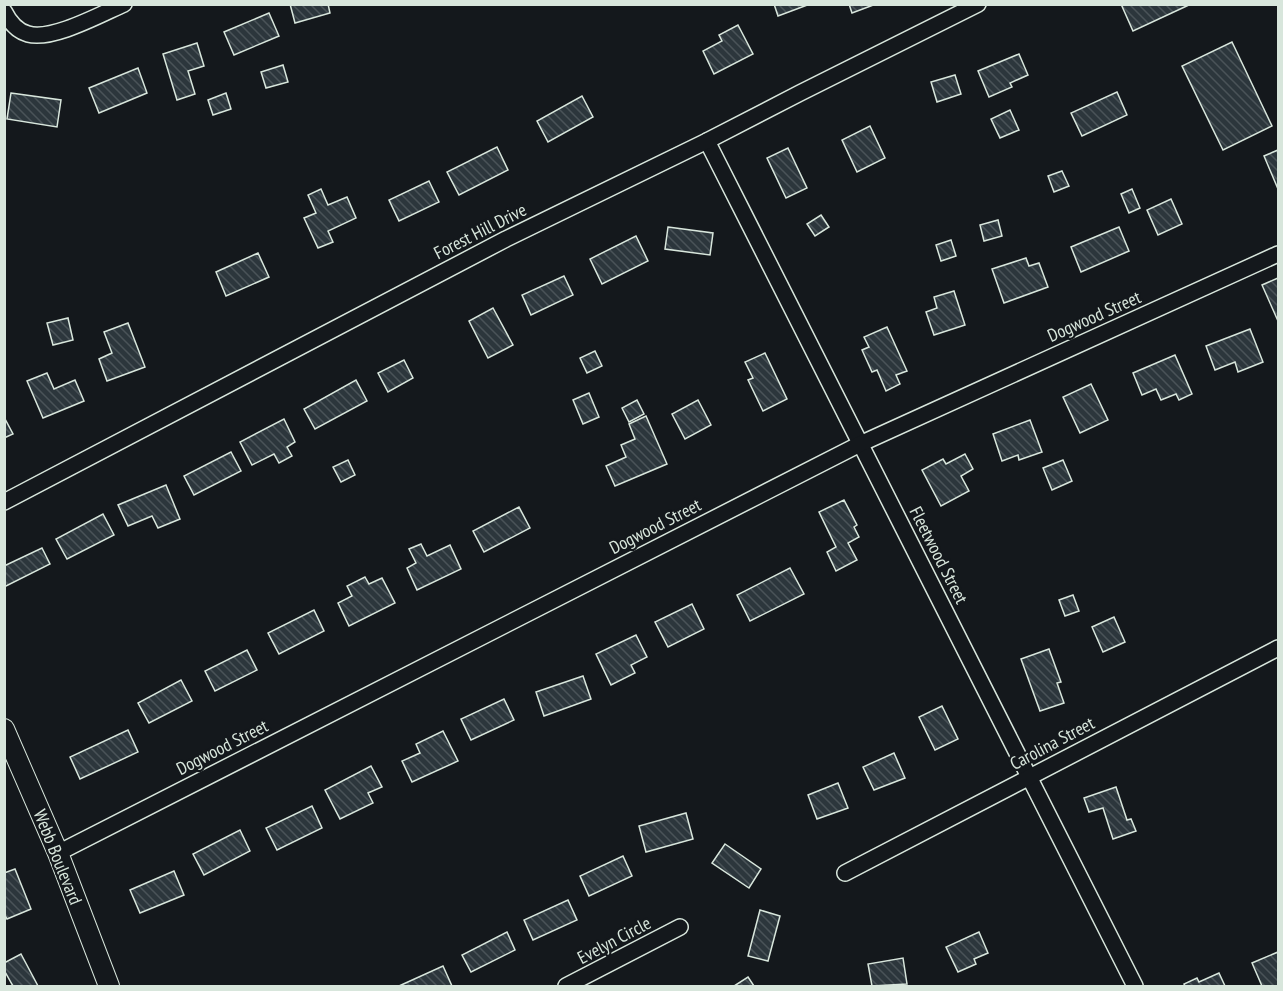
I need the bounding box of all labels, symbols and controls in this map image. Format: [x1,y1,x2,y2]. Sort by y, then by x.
street label: Forest Hill Drive [430,198,530,264]
street label: Dogwood Street [1044,285,1144,347]
street label: Dogwood Street [605,493,705,559]
street label: Fleetwood Street [905,502,973,608]
street label: Carolina Street [1006,711,1098,775]
street label: Dogwood Street [172,714,272,780]
street label: Webb Boulevard [28,806,88,908]
street label: Evelyn Circle [573,911,655,969]

